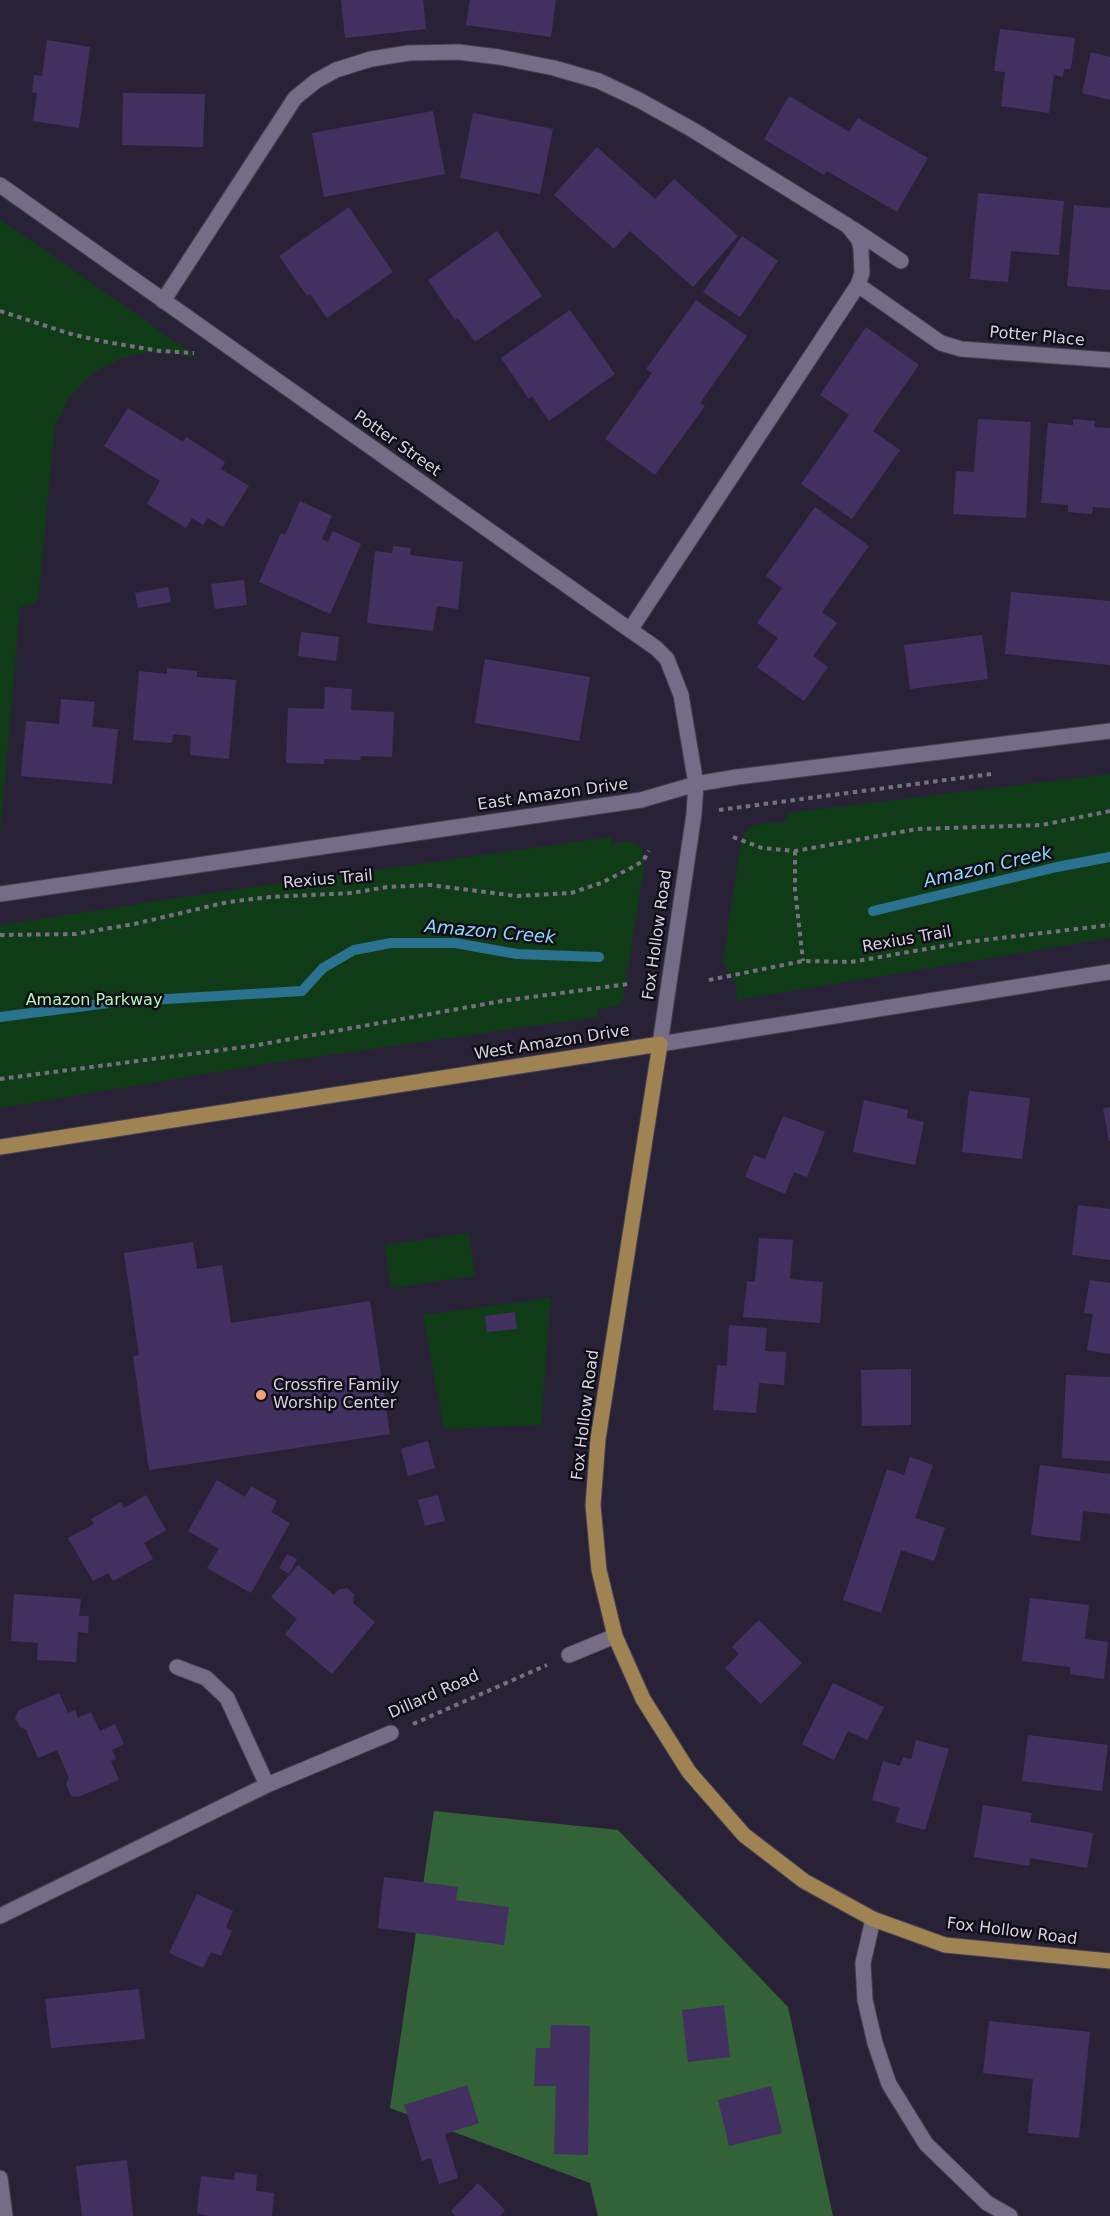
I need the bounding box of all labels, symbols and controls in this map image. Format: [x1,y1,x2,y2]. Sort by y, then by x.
street label: Potter Place [989,323,1085,351]
street label: Potter Street [350,407,444,481]
street label: East Amazon Drive [476,775,630,815]
water label: Amazon Creek [922,843,1054,893]
street label: Rexius Trail [282,867,374,893]
street label: Fox Hollow Road [639,869,677,1001]
water label: Amazon Creek [424,917,556,949]
street label: Rexius Trail [861,923,953,957]
park label: Amazon Parkway [26,991,162,1011]
street label: West Amazon Drive [473,1021,631,1065]
street label: Fox Hollow Road [568,1349,604,1481]
place label: Crossfire Family Worship Center [273,1376,400,1414]
marker: Crossfire Family Worship Center [254,1388,268,1402]
street label: Dillard Road [386,1666,482,1724]
street label: Fox Hollow Road [946,1914,1078,1950]

